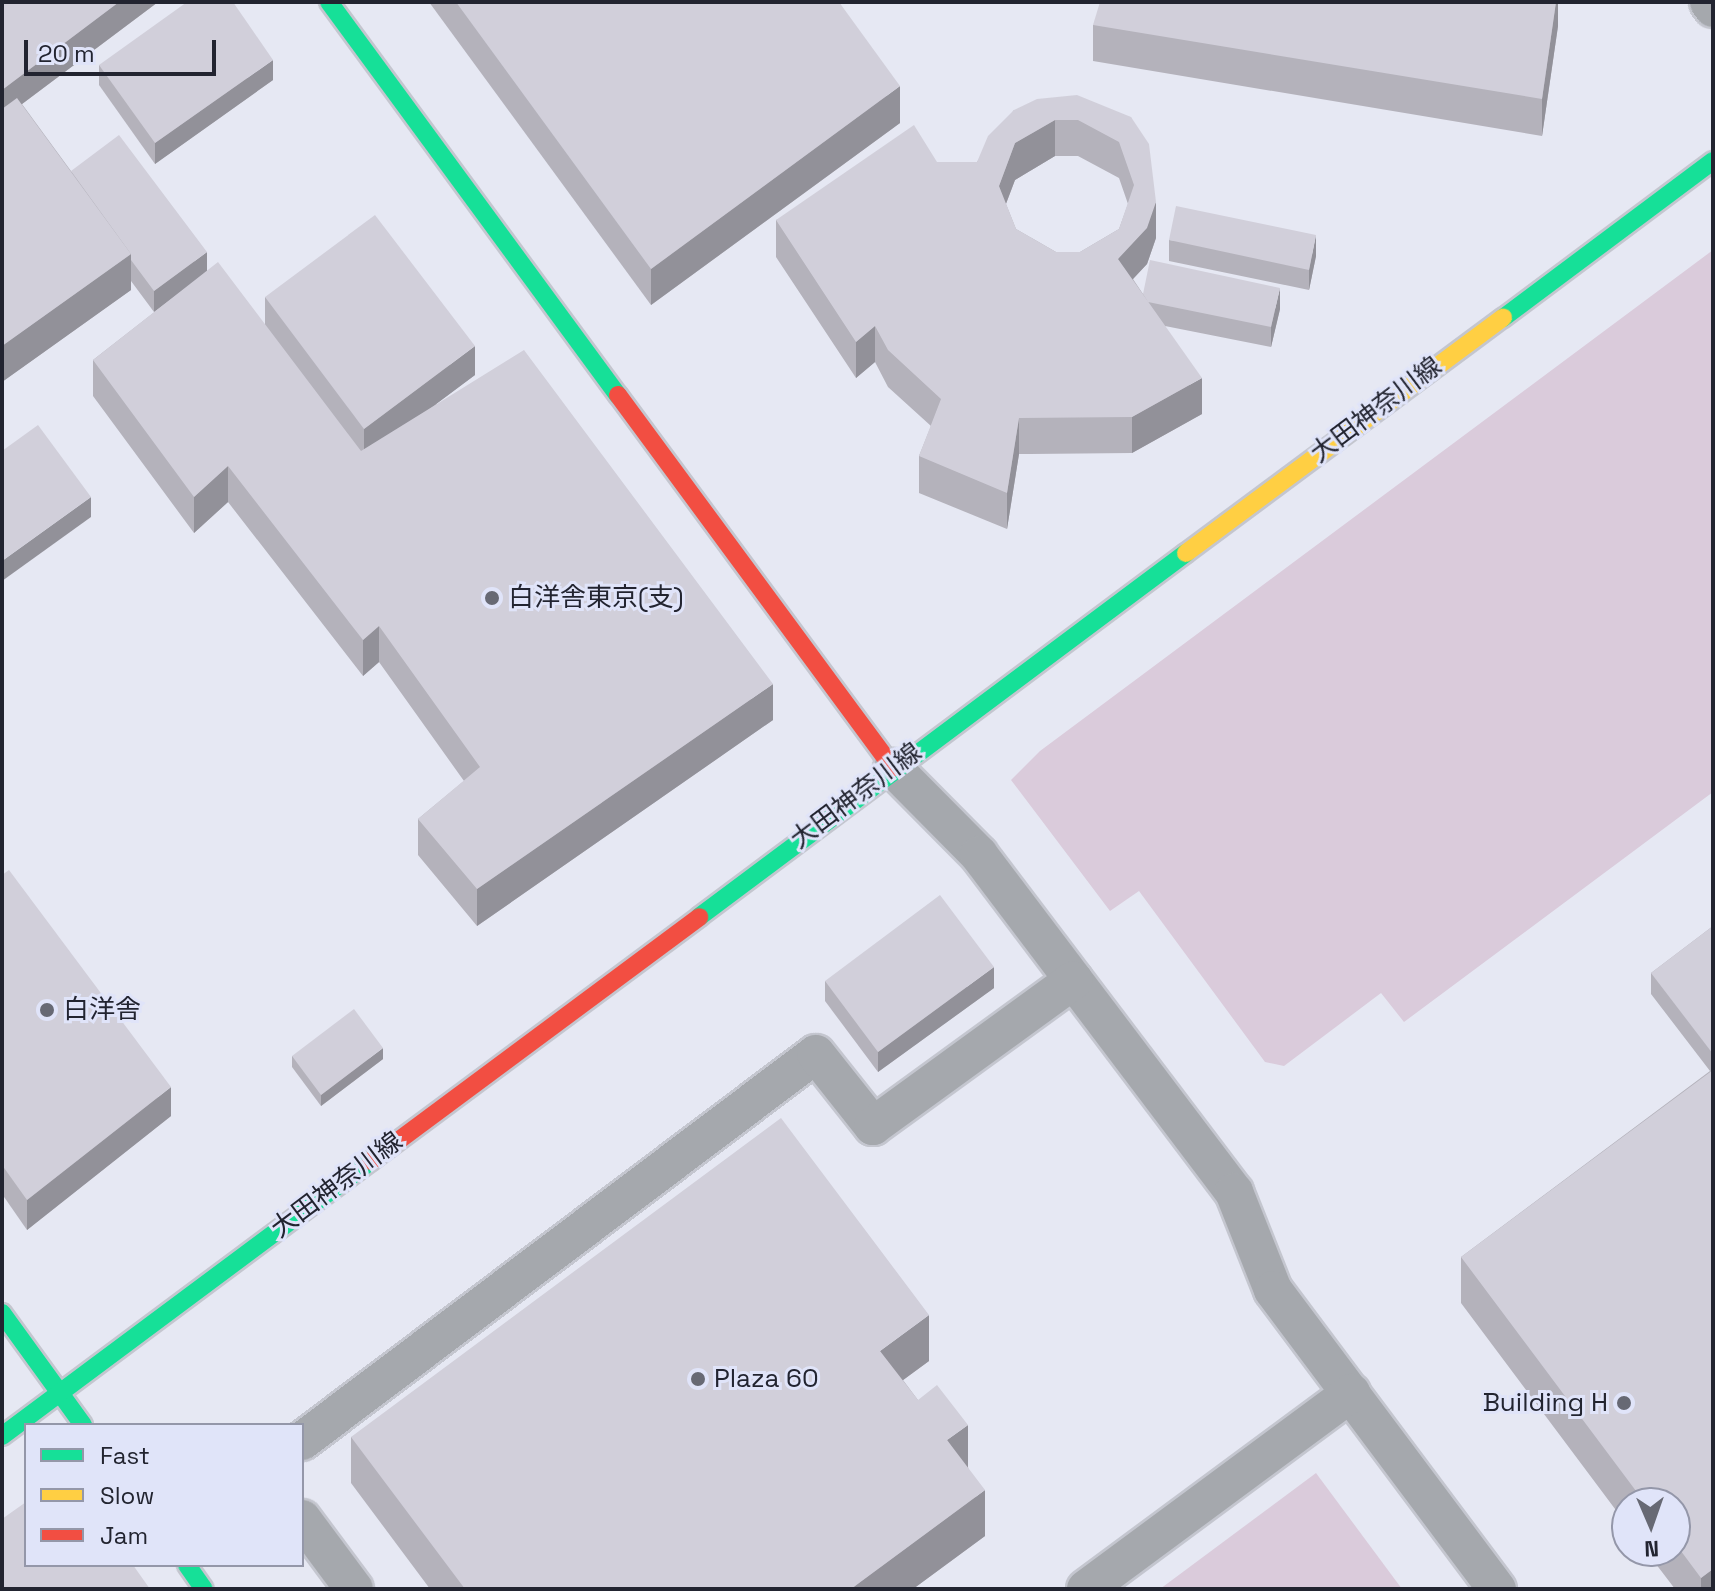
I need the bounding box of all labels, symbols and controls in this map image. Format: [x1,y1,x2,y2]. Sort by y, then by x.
scale bar [28,24,220,74]
text: 20 m [38,38,95,69]
street label: 大田神奈川線 [1304,351,1448,469]
place label: 白洋舎東京(支) [508,582,684,614]
marker: 白洋舎東京(支) [483,589,501,607]
street label: 大田神奈川線 [784,737,928,855]
place label: 白洋舎 [63,994,141,1026]
marker: 白洋舎 [38,1001,56,1019]
street label: 大田神奈川線 [265,1126,409,1244]
place label: Plaza 60 [714,1363,819,1395]
marker: Plaza 60 [689,1370,707,1388]
place label: Building H [1483,1387,1608,1419]
marker: Building H [1615,1394,1633,1412]
legend [24,1423,304,1567]
text: Fast [100,1440,150,1471]
text: Slow [100,1480,154,1511]
north arrow [1611,1487,1691,1567]
text: Jam [100,1520,148,1551]
text: N [1644,1535,1660,1563]

